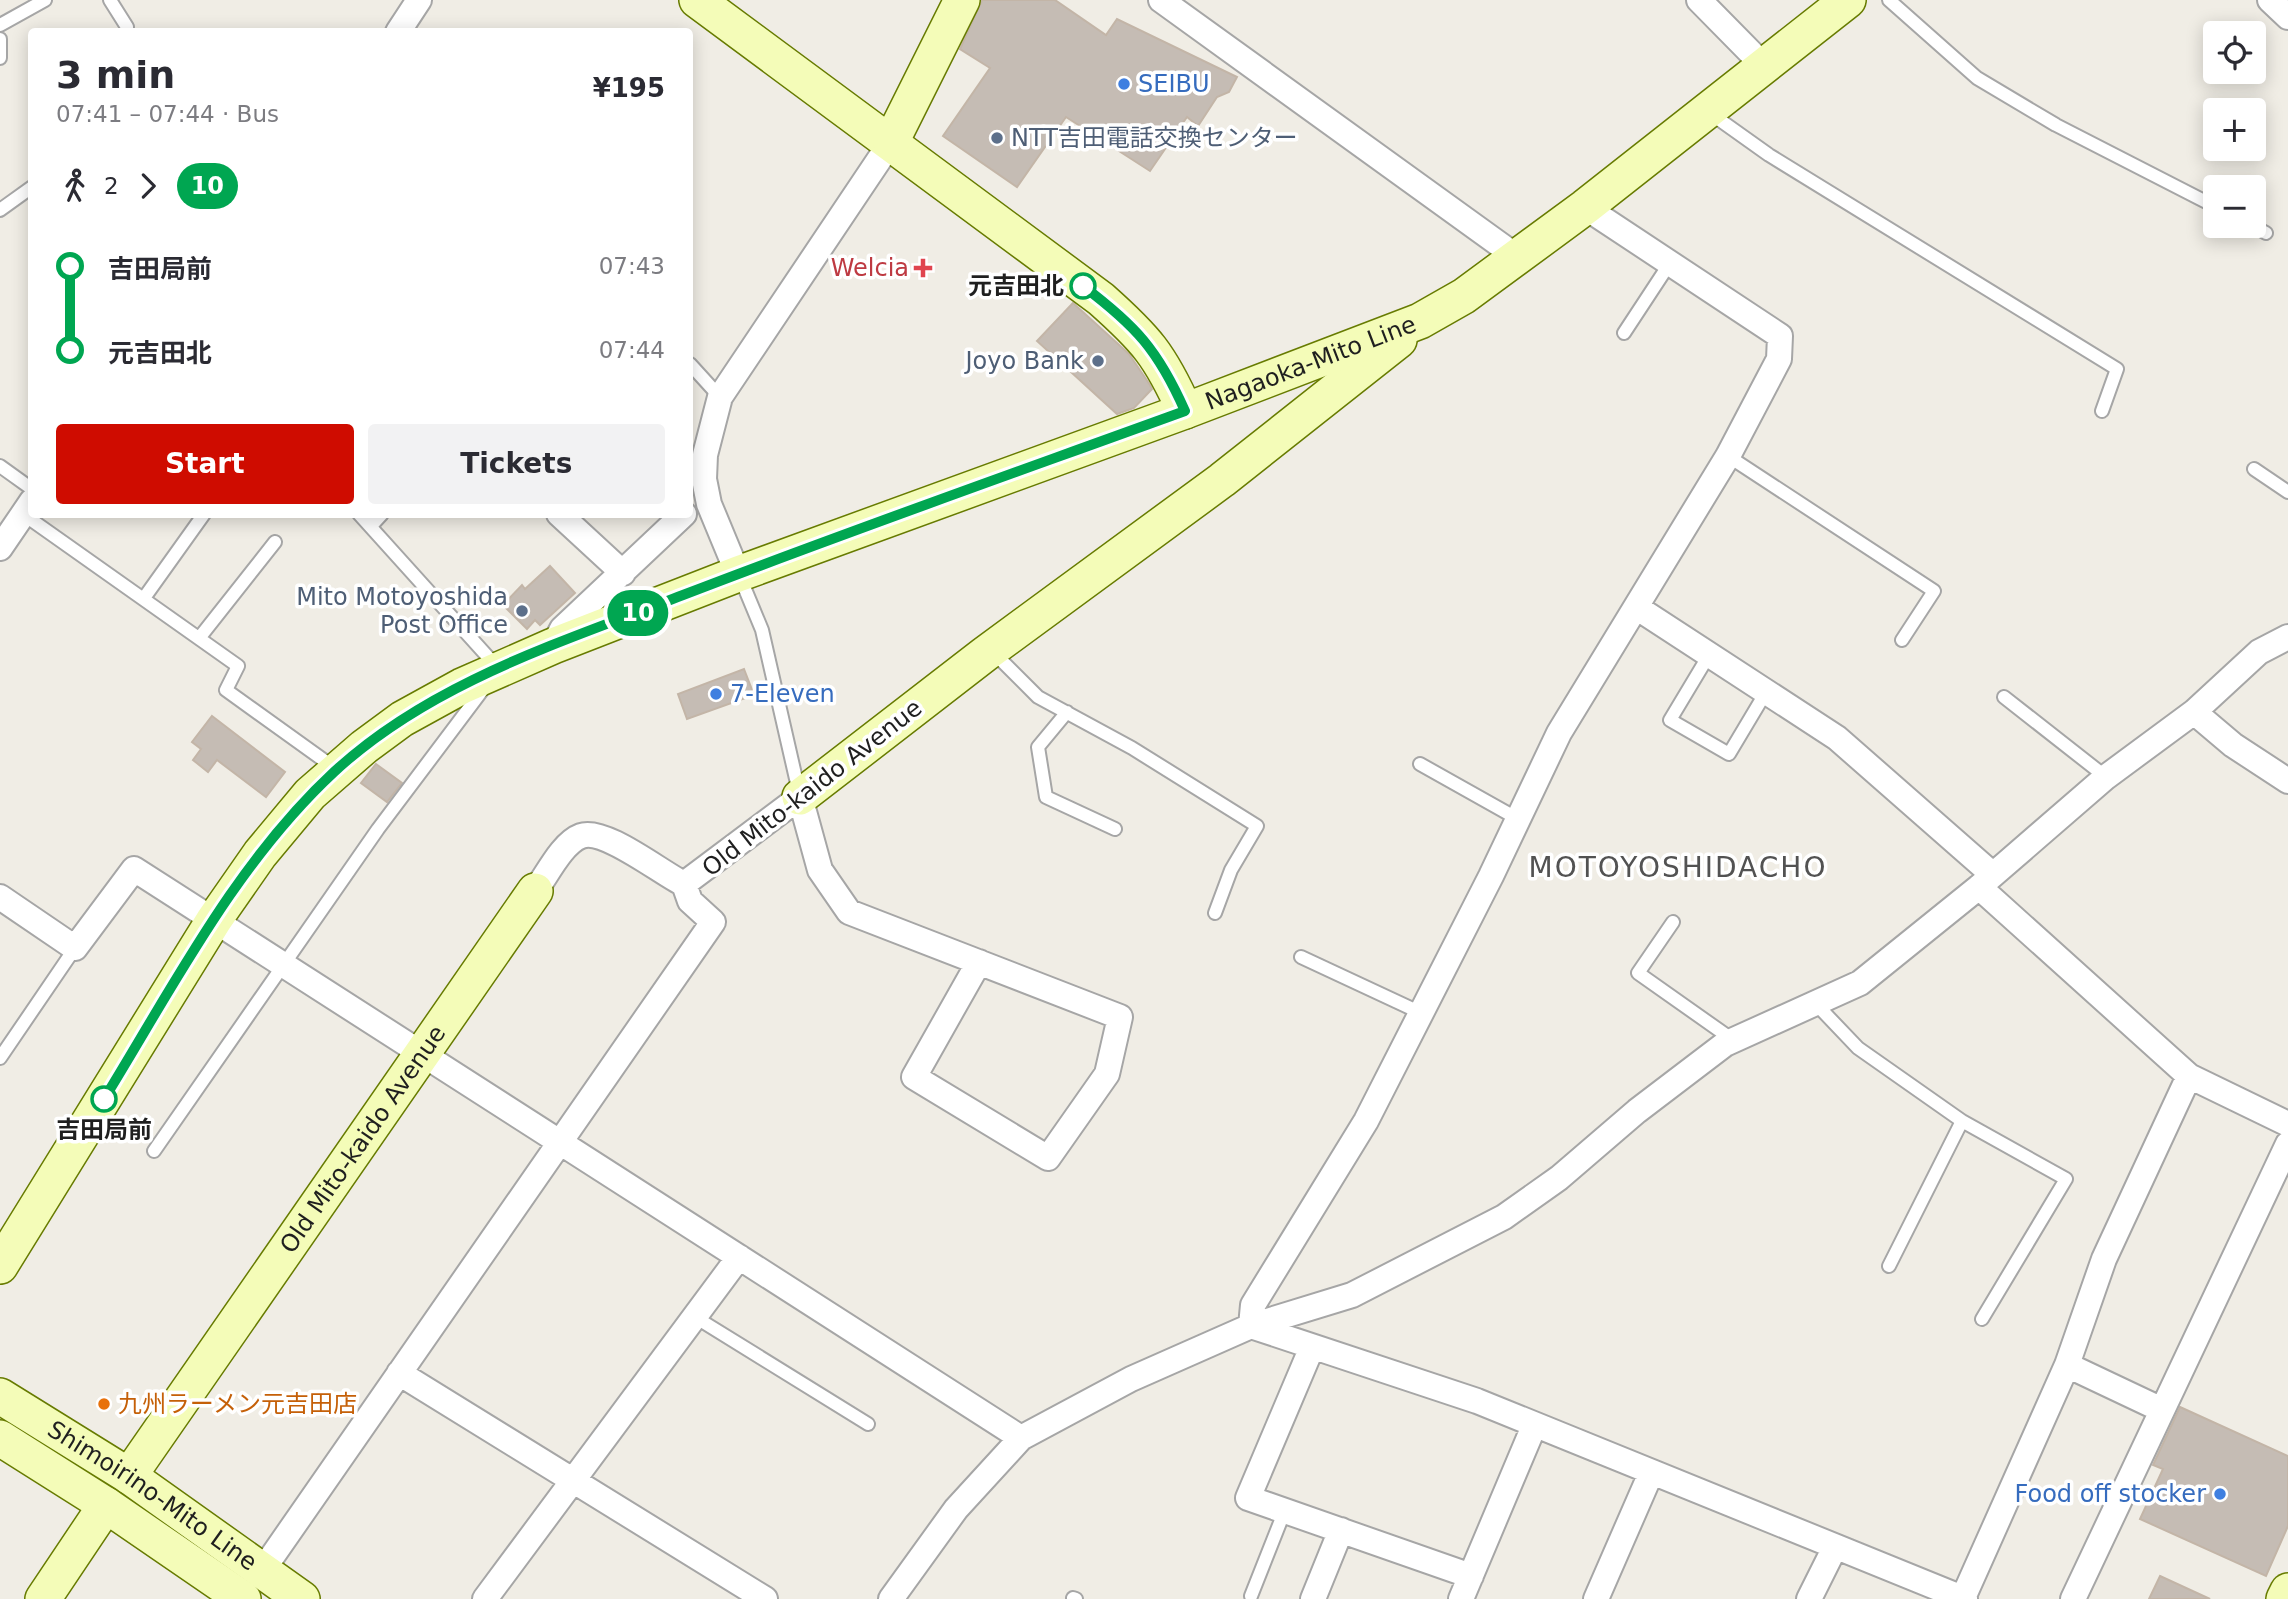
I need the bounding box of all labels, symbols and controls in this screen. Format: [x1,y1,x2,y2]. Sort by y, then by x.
map controls [2203,21,2266,238]
button: locate [2203,21,2266,84]
text: 3 min [56,53,175,97]
place label: SEIBU [1138,70,1210,98]
text: ¥195 [593,73,665,103]
marker: SEIBU [1116,76,1132,92]
button: + [2203,98,2266,161]
text: 07:41 – 07:44 · Bus [56,101,279,127]
place label: NTT吉田電話交換センター [1011,124,1298,152]
marker: NTT吉田電話交換センター [989,130,1005,146]
icon: walk [56,167,94,205]
icon: forward [129,167,167,205]
text: 10 [191,172,224,200]
text: 2 [104,173,119,199]
button: − [2203,175,2266,238]
text: 07:43 [599,253,665,279]
text: 吉田局前 [108,254,212,284]
place label: Welcia [831,254,909,282]
marker: Welcia [915,260,931,276]
place label: 元吉田北 [968,272,1064,300]
marker: 元吉田北 [1070,273,1096,299]
street label: Nagaoka-Mito Line [1201,310,1420,416]
text: 07:44 [599,337,665,363]
text: 元吉田北 [108,338,212,368]
place label: Joyo Bank [963,347,1084,375]
marker: Joyo Bank [1090,353,1106,369]
button: Start [56,424,354,504]
button: Tickets [368,424,665,504]
place label: Mito Motoyoshida Post Office [296,583,508,639]
line badge: 10 [606,590,670,636]
text: 10 [621,599,655,627]
marker: Mito Motoyoshida Post Office [514,603,530,619]
place label: 7-Eleven [730,680,835,708]
marker: 7-Eleven [708,686,724,702]
street label: Old Mito-kaido Avenue [697,694,927,882]
district label: MOTOYOSHIDACHO [1529,851,1827,884]
street label: Old Mito-kaido Avenue [274,1020,451,1258]
marker: 吉田局前 [91,1086,117,1112]
place label: 吉田局前 [56,1116,152,1144]
place label: 九州ラーメン元吉田店 [118,1390,357,1418]
marker: 九州ラーメン元吉田店 [96,1396,112,1412]
street label: Shimoirino-Mito Line [42,1415,262,1576]
place label: Food off stocker [2015,1480,2206,1508]
marker: Food off stocker [2212,1486,2228,1502]

